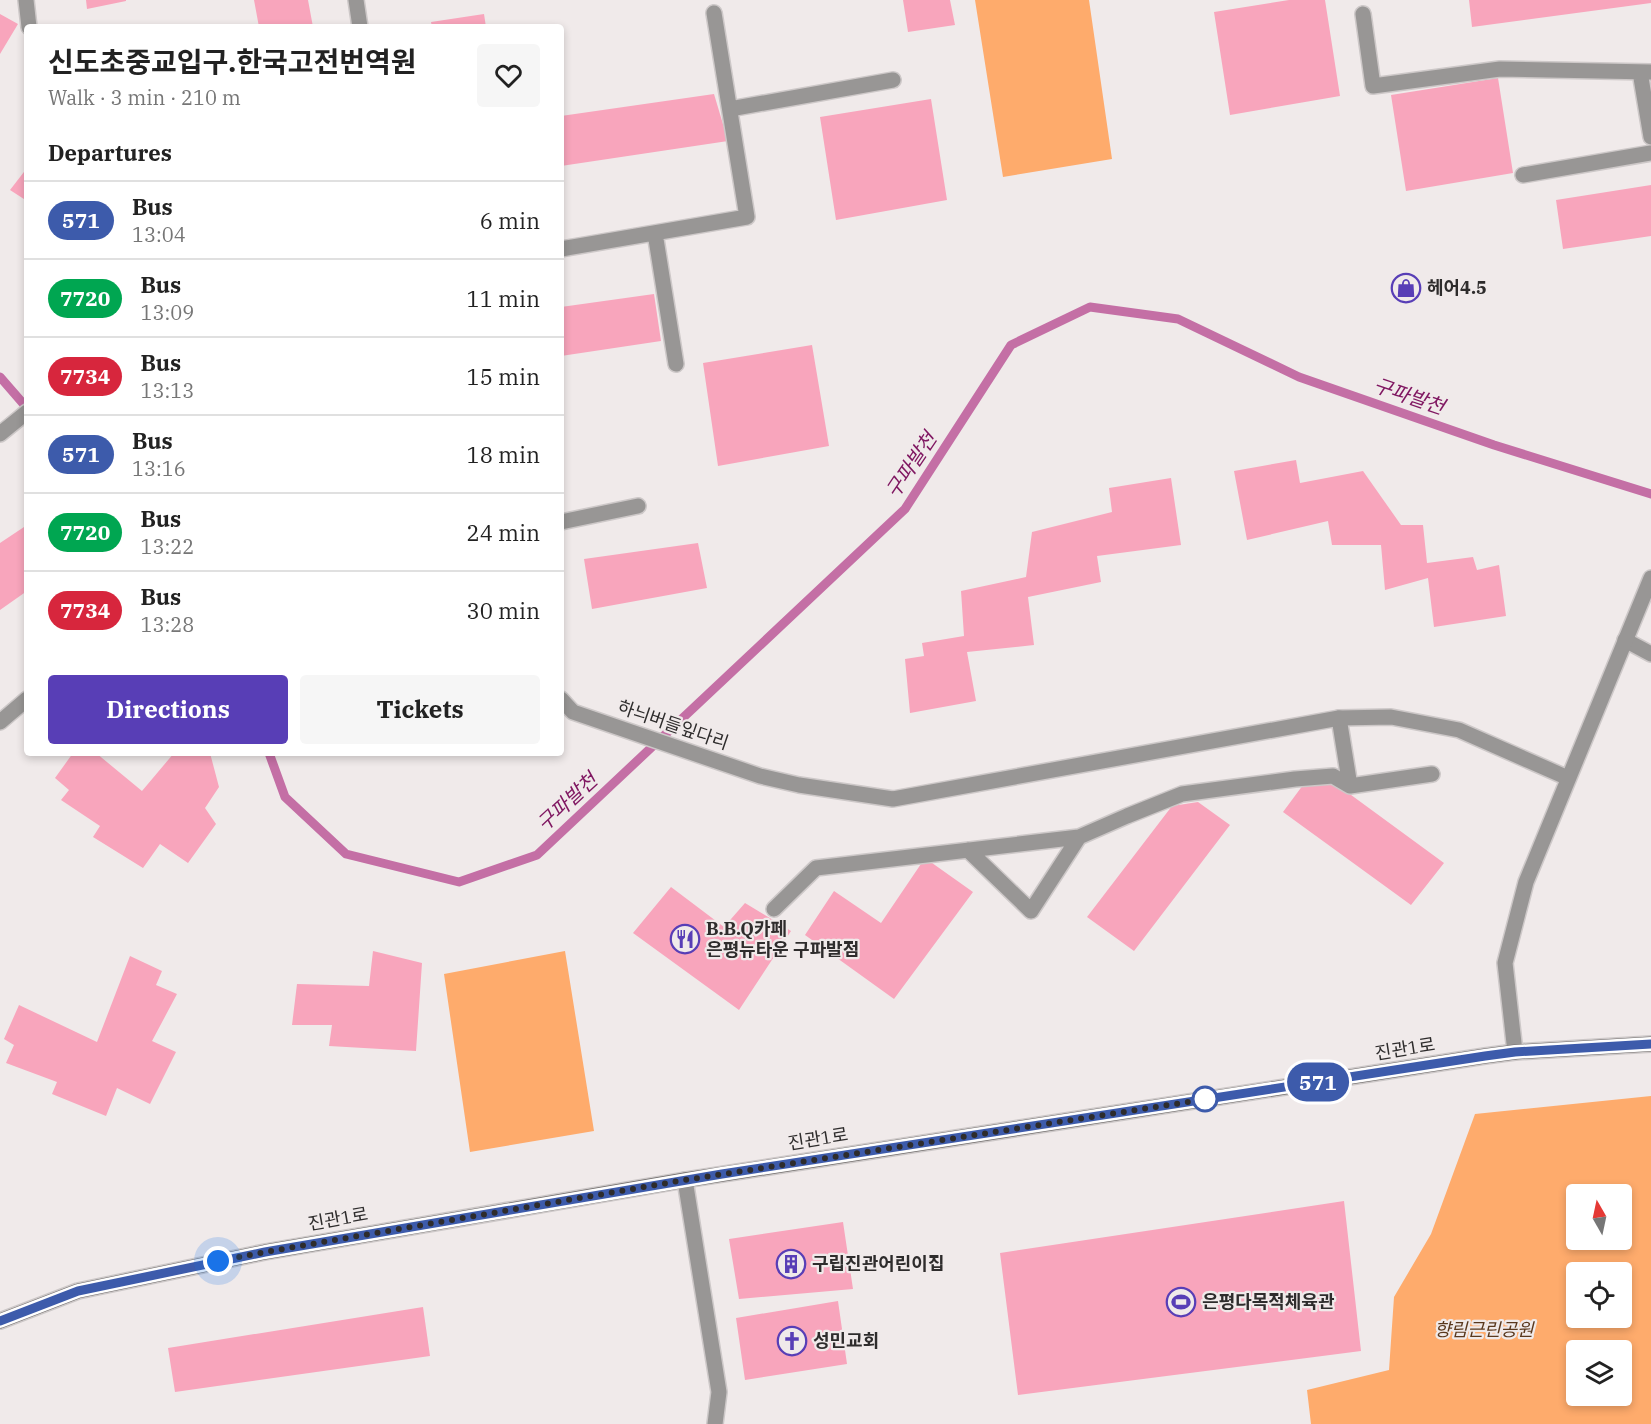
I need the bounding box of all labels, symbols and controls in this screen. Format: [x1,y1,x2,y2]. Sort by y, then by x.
text: 신도초중교입구.한국고전번역원 [48,43,417,80]
button: heart [477,44,540,107]
text: Walk · 3 min · 210 m [48,84,241,111]
text: Departures [48,138,172,167]
text: Bus [132,192,173,221]
text: 571 [62,206,100,234]
text: 6 min [480,206,540,235]
text: 13:04 [132,221,186,248]
text: Bus [140,270,181,299]
shop icon: 헤어4.5 [1390,272,1422,304]
place label: 헤어4.5 [1427,276,1487,299]
text: 7720 [60,284,110,312]
text: 11 min [467,284,540,313]
text: 13:09 [140,299,194,326]
text: Bus [140,348,181,377]
text: 7734 [60,362,110,390]
text: 15 min [467,362,540,391]
water label: 구파발천 [1370,371,1451,421]
text: 13:13 [140,377,194,404]
water label: 구파발천 [879,425,944,503]
text: Bus [132,426,173,455]
text: 571 [62,440,100,468]
text: 18 min [467,440,540,469]
text: 13:16 [132,455,186,482]
text: Bus [140,504,181,533]
text: 7720 [60,518,110,546]
text: 24 min [467,518,540,547]
text: 13:22 [140,533,194,560]
text: Bus [140,582,181,611]
text: 7734 [60,596,110,624]
text: 30 min [467,596,540,625]
text: 13:28 [140,611,194,638]
button: Directions [48,675,288,744]
button: Tickets [300,675,540,744]
street label: 하늬버들잎다리 [615,695,732,754]
water label: 구파발천 [531,765,605,837]
place label: B.B.Q카페 은평뉴타운 구파발점 [706,917,859,961]
restaurant icon: B.B.Q카페 은평뉴타운 구파발점 [669,923,701,955]
street label: 진관1로 [1373,1032,1437,1065]
line badge: 571 [1284,1062,1352,1102]
text: 571 [1299,1068,1337,1096]
unlabelled marker [1192,1086,1218,1112]
street label: 진관1로 [786,1122,850,1155]
north arrow [1566,1184,1632,1250]
map controls [1566,1184,1632,1406]
street label: 진관1로 [306,1202,370,1235]
your location [203,1246,233,1276]
building icon: 구립진관어린이집 [775,1248,807,1280]
place label: 구립진관어린이집 [812,1252,944,1275]
button: locate [1566,1262,1632,1328]
sports icon: 은평다목적체육관 [1165,1286,1197,1318]
place label: 은평다목적체육관 [1202,1290,1335,1313]
park label: 향림근린공원 [1434,1318,1535,1341]
church icon: 성민교회 [776,1325,808,1357]
place label: 성민교회 [813,1329,879,1352]
button: layers [1566,1340,1632,1406]

